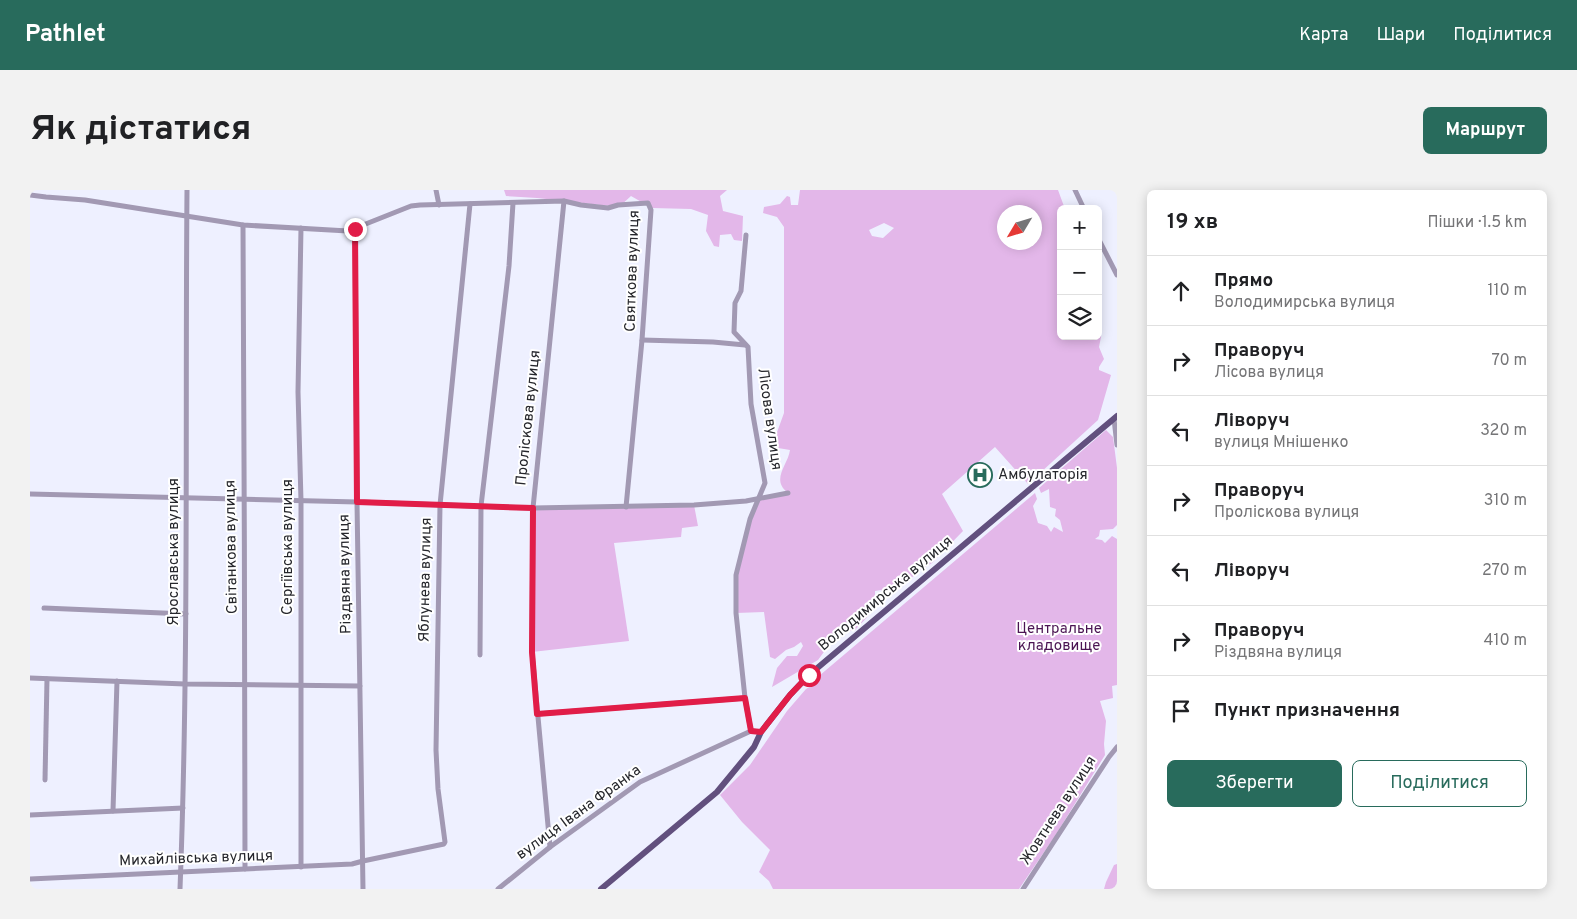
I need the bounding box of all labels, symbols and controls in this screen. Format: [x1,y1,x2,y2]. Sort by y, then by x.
text: Pathlet [25,20,106,50]
text: Карта [1299,24,1348,47]
text: Шари [1376,24,1425,47]
text: Поділитися [1453,24,1552,47]
button: Маршрут [1423,107,1547,154]
text: Як дістатися [30,108,251,152]
north arrow [997,205,1042,250]
map controls [1057,205,1102,340]
button: + [1057,205,1102,250]
text: 19 хв [1167,209,1218,236]
street label: Святкова вулиця [621,210,645,332]
text: Пішки · 1.5 km [1427,213,1527,233]
route end [344,218,367,241]
button: − [1057,250,1102,295]
text: Прямо [1214,269,1273,293]
icon: ahead [1167,277,1195,305]
text: 110 m [1487,281,1527,301]
text: Володимирська вулиця [1214,293,1395,313]
button: layers [1057,295,1102,340]
text: Праворуч [1214,339,1305,363]
icon: right [1167,347,1195,375]
street label: Проліскова вулиця [512,349,546,487]
text: 70 m [1492,351,1527,371]
text: Лісова вулиця [1214,363,1324,383]
street label: Лісова вулиця [752,367,786,471]
text: Ліворуч [1214,409,1290,433]
icon: left [1167,417,1195,445]
text: 320 m [1480,421,1527,441]
text: вулиця Мнішенко [1214,433,1349,453]
hospital icon: Амбулаторія [967,462,993,488]
place label: Амбулаторія [998,466,1088,485]
street label: Ярославська вулиця [165,478,184,626]
street label: Сергіївська вулиця [279,479,298,615]
text: Праворуч [1214,479,1305,503]
street label: Світанкова вулиця [221,480,243,614]
icon: right [1167,487,1195,515]
text: 310 m [1484,491,1527,511]
text: Проліскова вулиця [1214,503,1359,523]
street label: Різдвяна вулиця [335,514,357,634]
street label: Яблунева вулиця [415,517,437,643]
street label: Володимирська вулиця [815,532,957,656]
icon: left [1167,557,1195,585]
text: Ліворуч [1214,559,1290,583]
text: 270 m [1482,561,1527,581]
text: Праворуч [1214,619,1305,643]
park label: Центральне кладовище [1016,620,1102,656]
icon: right [1167,627,1195,655]
text: 410 m [1484,631,1527,651]
text: Різдвяна вулиця [1214,643,1342,663]
route start [798,664,821,687]
icon: arrive [1167,697,1195,725]
text: Пункт призначення [1214,699,1400,723]
street label: Жовтнева вулиця [1017,753,1101,869]
button: Зберегти [1167,760,1342,807]
button: Поділитися [1352,760,1527,807]
street label: вулиця Івана Франка [513,761,645,865]
street label: Михайлівська вулиця [119,847,273,871]

